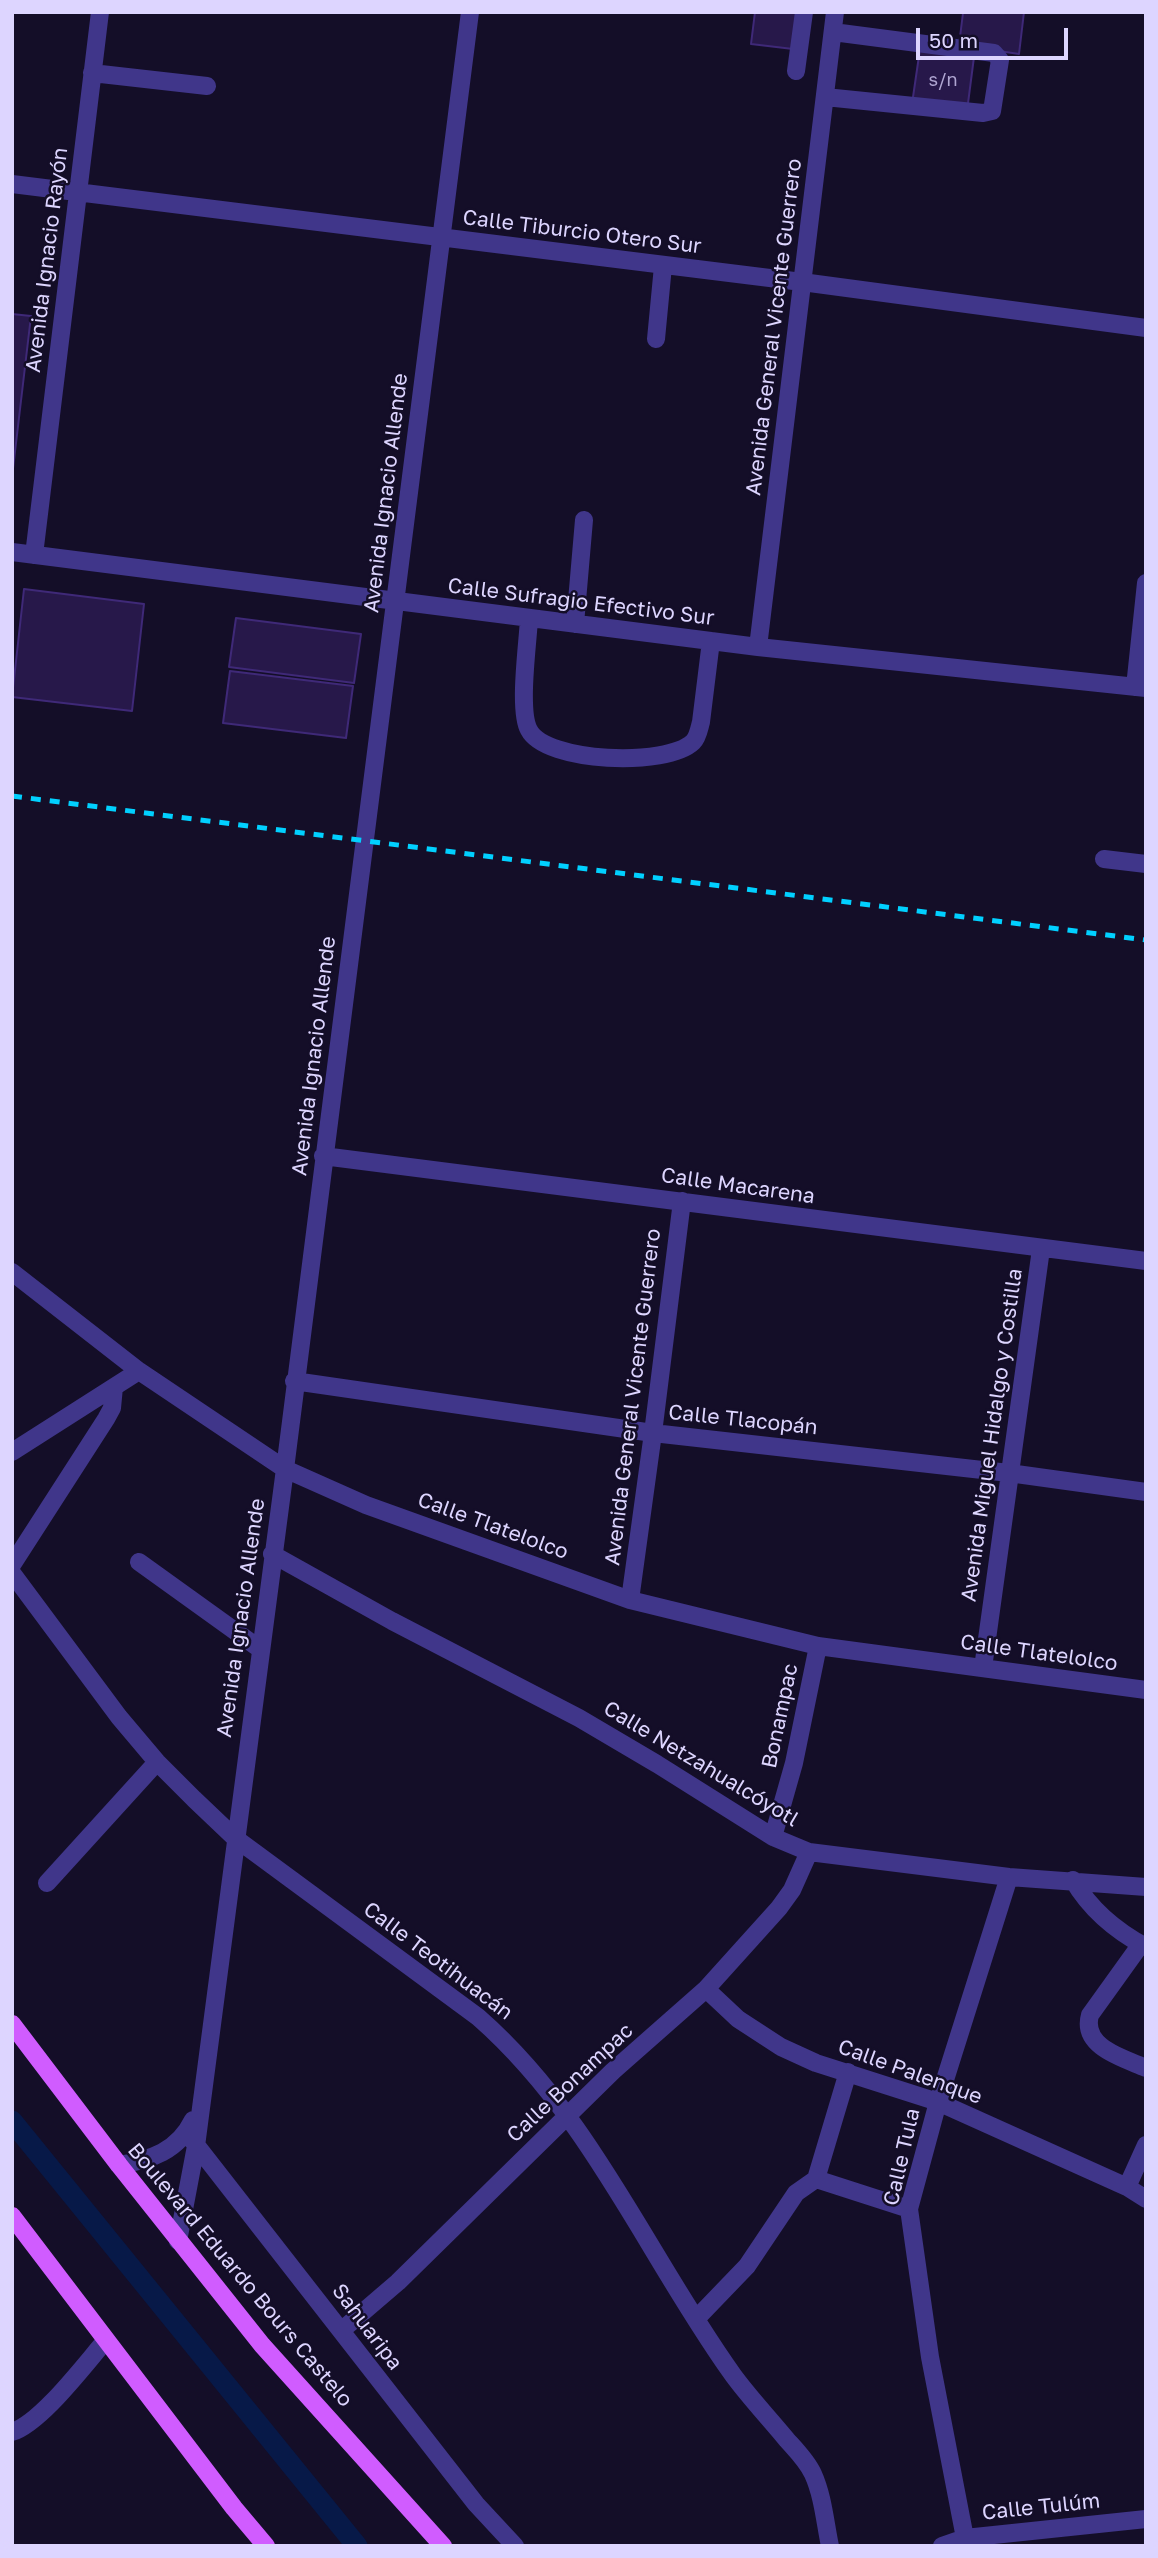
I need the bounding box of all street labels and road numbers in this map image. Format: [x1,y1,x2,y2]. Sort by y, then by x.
street label: Avenida Ignacio Rayón [21,146,73,374]
street label: Avenida General Vicente Guerrero [741,157,807,497]
street label: Calle Tiburcio Otero Sur [461,205,703,259]
street label: Avenida Ignacio Allende [359,372,413,614]
street label: Calle Sufragio Efectivo Sur [446,573,716,631]
street label: Avenida Ignacio Allende [287,935,341,1177]
street label: Calle Macarena [660,1163,816,1209]
street label: Avenida General Vicente Guerrero [600,1227,666,1567]
street label: Avenida Miguel Hidalgo y Costilla [956,1267,1028,1603]
street label: Calle Tlacopán [667,1400,819,1440]
street label: Calle Tlatelolco [414,1487,572,1565]
street label: Avenida Ignacio Allende [212,1497,270,1739]
street label: Calle Tlatelolco [959,1629,1119,1677]
street label: Bonampac [757,1661,803,1771]
street label: Calle Netzahualcóyotl [599,1696,803,1832]
street label: Calle Teotihuacán [358,1897,518,2025]
street label: Calle Bonampac [502,2018,638,2148]
street label: Calle Palenque [834,2034,986,2110]
street label: Calle Tula [879,2106,925,2208]
street label: Boulevard Eduardo Bours Castelo [122,2138,358,2412]
street label: Sahuaripa [326,2279,408,2375]
street label: Calle Tulúm [981,2488,1101,2526]

